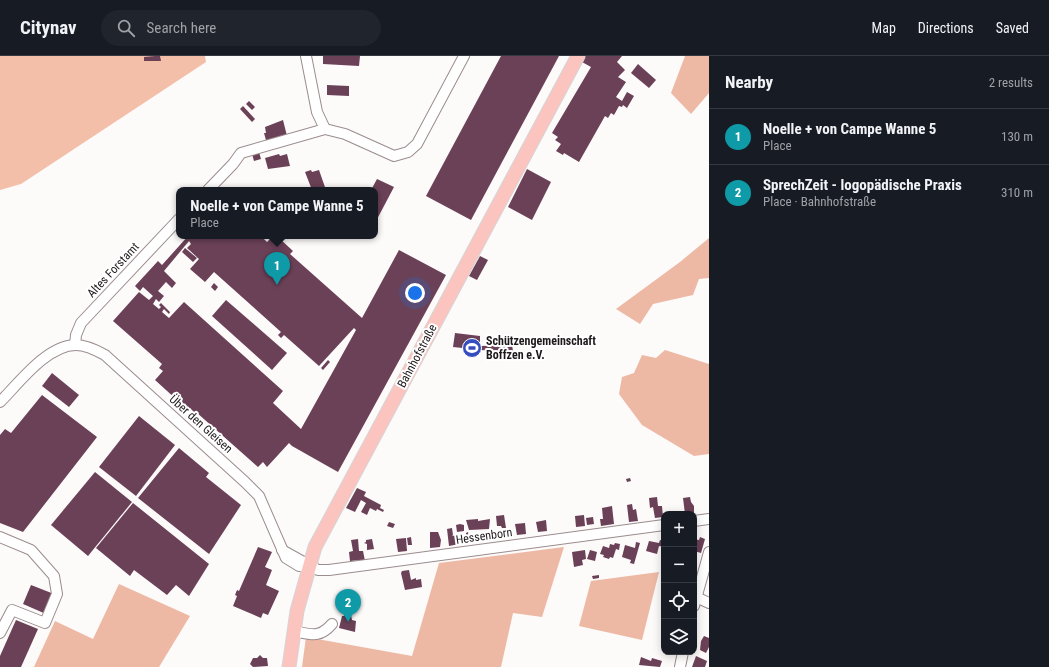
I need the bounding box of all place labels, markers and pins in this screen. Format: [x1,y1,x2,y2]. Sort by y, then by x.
pin: 1 [264,252,290,285]
place label: Schützengemeinschaft Boffzen e.V. [486,334,596,362]
sports icon: Schützengemeinschaft Boffzen e.V. [461,337,483,359]
pin: 2 [335,589,361,622]

